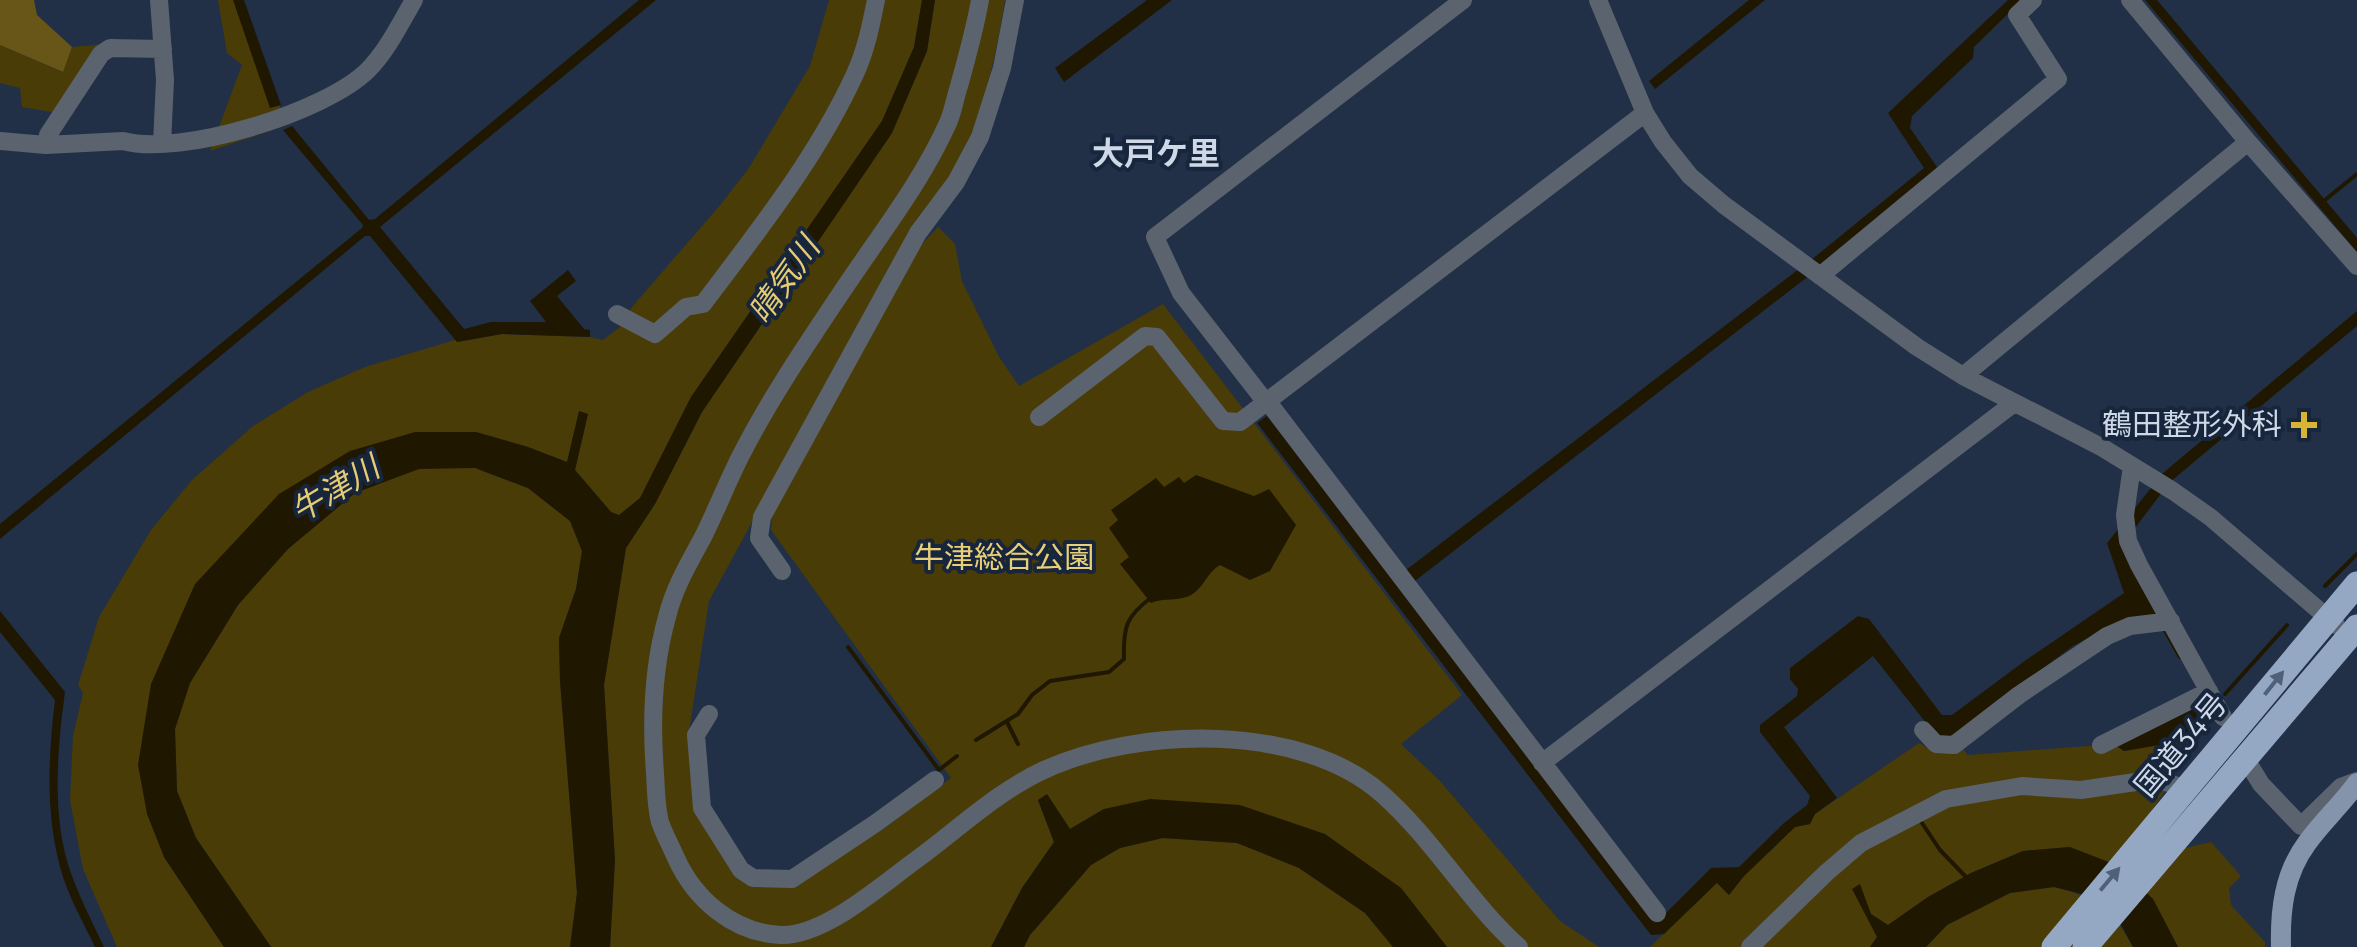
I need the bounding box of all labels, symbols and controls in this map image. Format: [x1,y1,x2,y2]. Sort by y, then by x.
district label: 大戸ケ里 [1092,131,1220,175]
water label: 晴気川 [738,225,830,331]
place label: 鶴田整形外科 [2102,403,2282,444]
marker: 鶴田整形外科 [2291,412,2317,438]
water label: 牛津川 [282,443,390,532]
park label: 牛津総合公園 [914,536,1094,577]
one-way arrow [2263,671,2284,696]
street label: 国道34号 [2124,683,2235,805]
one-way arrow [2099,867,2121,892]

